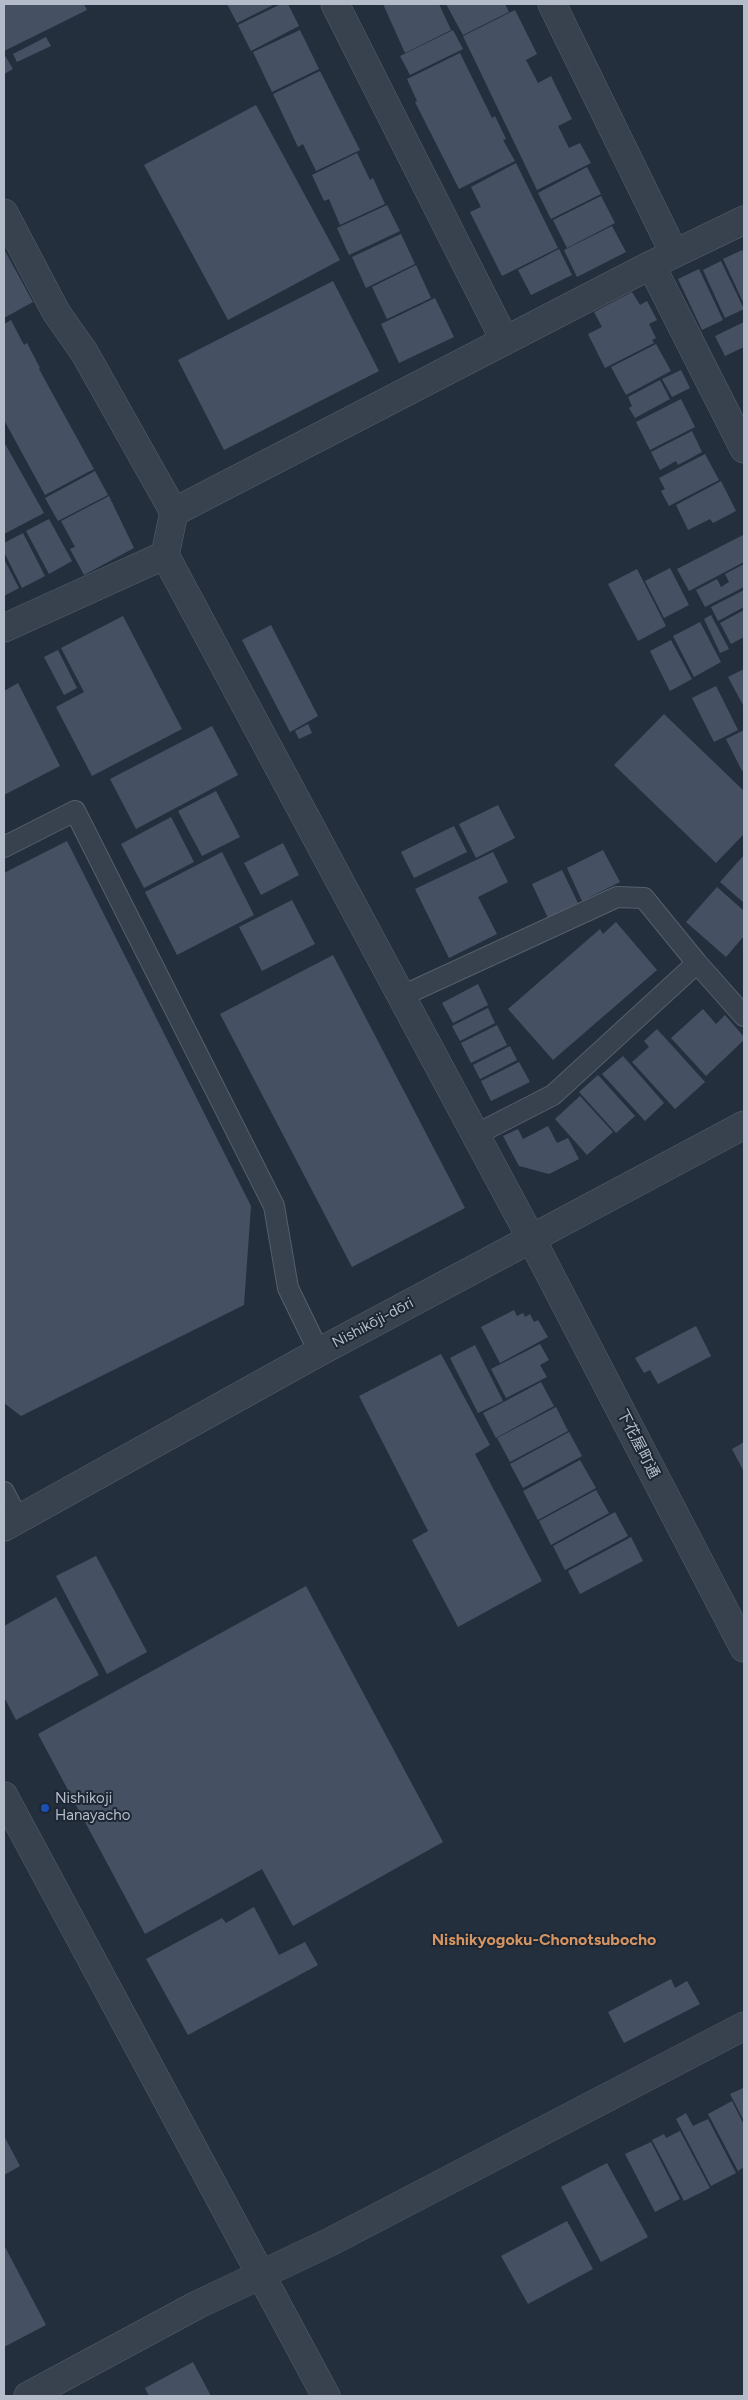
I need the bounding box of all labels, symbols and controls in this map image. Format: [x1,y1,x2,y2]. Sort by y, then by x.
street label: Nishikōji-dōri [329,1294,417,1352]
street label: 下花屋町通 [613,1407,663,1481]
place label: Nishikoji Hanayacho [55,1790,130,1825]
marker: Nishikoji Hanayacho [39,1802,51,1814]
district label: Nishikyogoku-Chonotsubocho [432,1930,656,1950]

